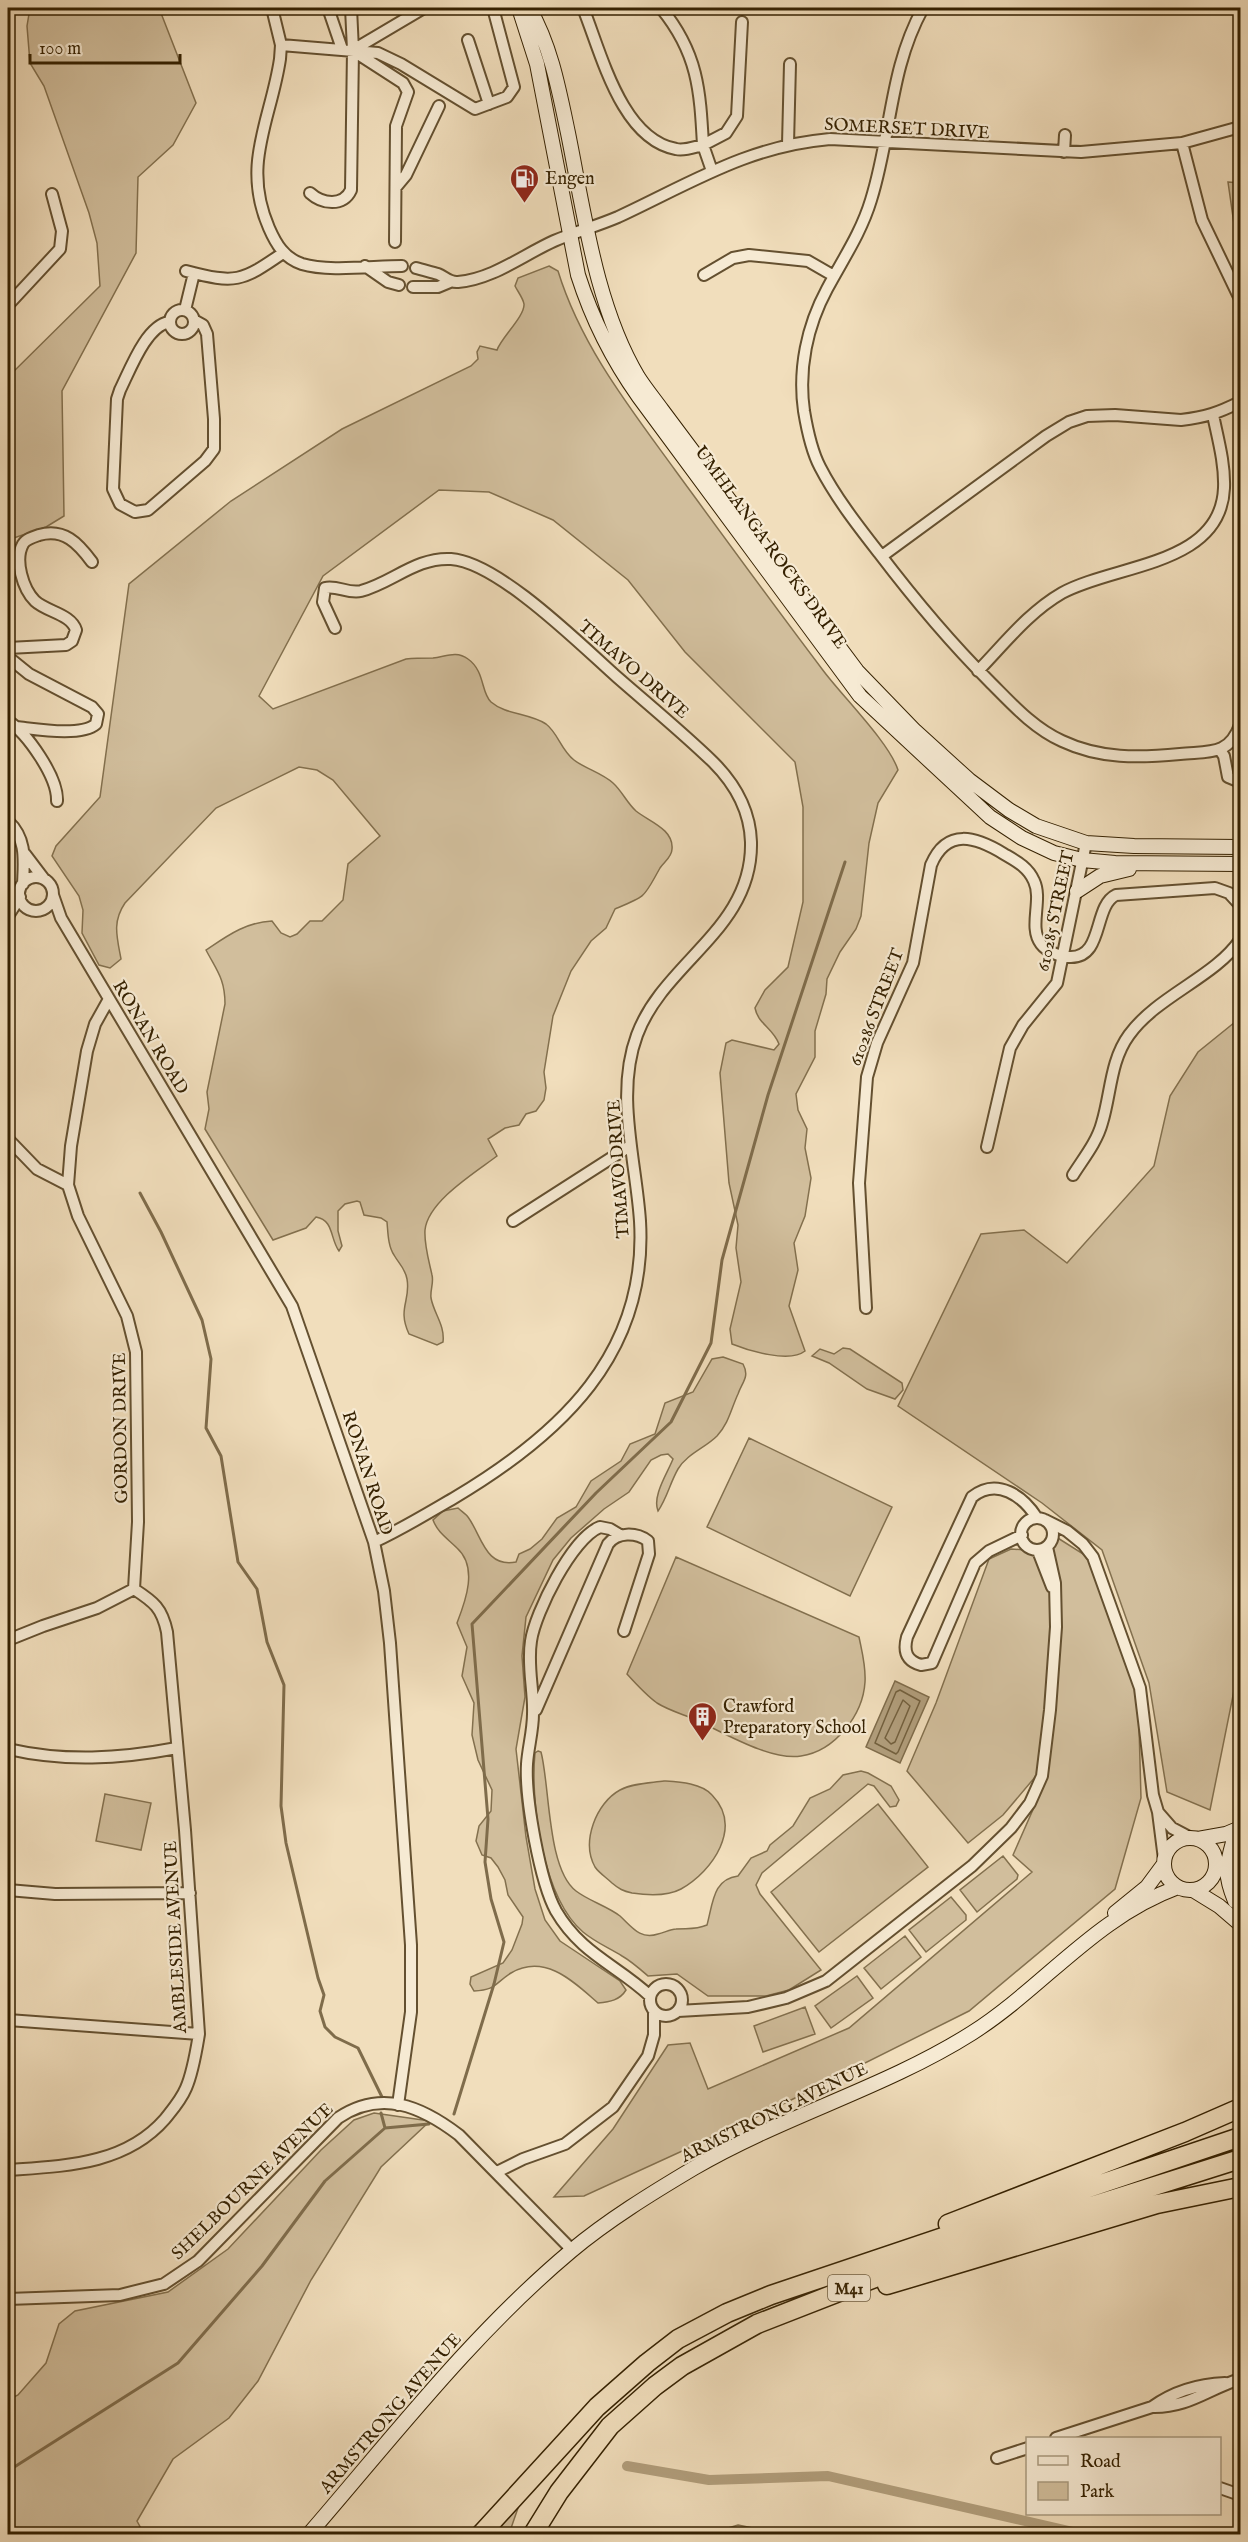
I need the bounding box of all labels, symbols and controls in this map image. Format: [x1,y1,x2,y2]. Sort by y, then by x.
scale bar [30,27,180,65]
text: 100 m [39,38,81,61]
street label: SOMERSET DRIVE [824,114,990,145]
fuel station icon: Engen [508,162,540,204]
place label: Engen [545,168,595,191]
street label: UMHLANGA ROCKS DRIVE [688,442,851,654]
street label: TIMAVO DRIVE [573,616,693,725]
street label: 610285 STREET [1032,849,1080,974]
street label: 610286 STREET [844,946,910,1070]
street label: RONAN ROAD [107,976,193,1099]
street label: TIMAVO DRIVE [603,1099,636,1239]
street label: GORDON DRIVE [109,1352,134,1504]
street label: RONAN ROAD [336,1408,397,1539]
place label: Crawford Preparatory School [723,1696,866,1740]
building icon: Crawford Preparatory School [686,1700,718,1742]
street label: AMBLESIDE AVENUE [160,1840,193,2035]
street label: ARMSTRONG AVENUE [676,2058,872,2169]
street label: SHELBOURNE AVENUE [167,2099,339,2265]
road number: M41 [828,2275,870,2301]
street label: ARMSTRONG AVENUE [314,2329,467,2500]
legend [1026,2437,1221,2515]
text: Road [1080,2451,1121,2474]
text: Park [1080,2481,1115,2504]

